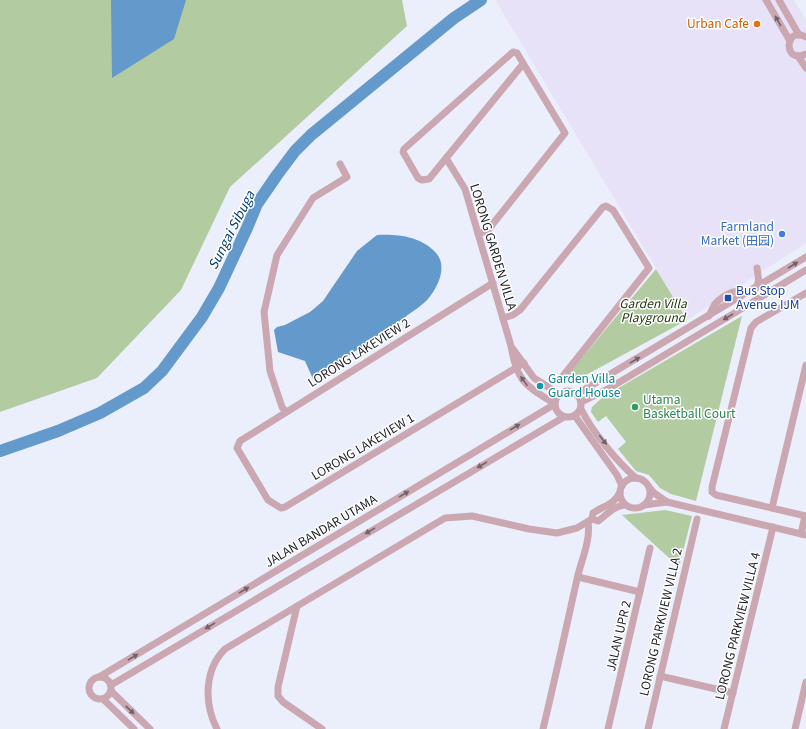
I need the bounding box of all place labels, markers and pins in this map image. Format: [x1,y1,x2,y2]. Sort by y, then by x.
place label: Urban Cafe [687,14,749,31]
marker: Urban Cafe [752,19,762,29]
place label: Farmland Market (田园) [701,217,774,248]
marker: Farmland Market (田园) [777,229,787,239]
place label: Bus Stop Avenue IJM [736,281,800,312]
marker: Bus Stop Avenue IJM [723,293,733,303]
place label: Garden Villa Guard House [548,369,621,400]
marker: Garden Villa Guard House [535,381,545,391]
place label: Utama Basketball Court [643,390,736,421]
marker: Utama Basketball Court [630,402,640,412]

